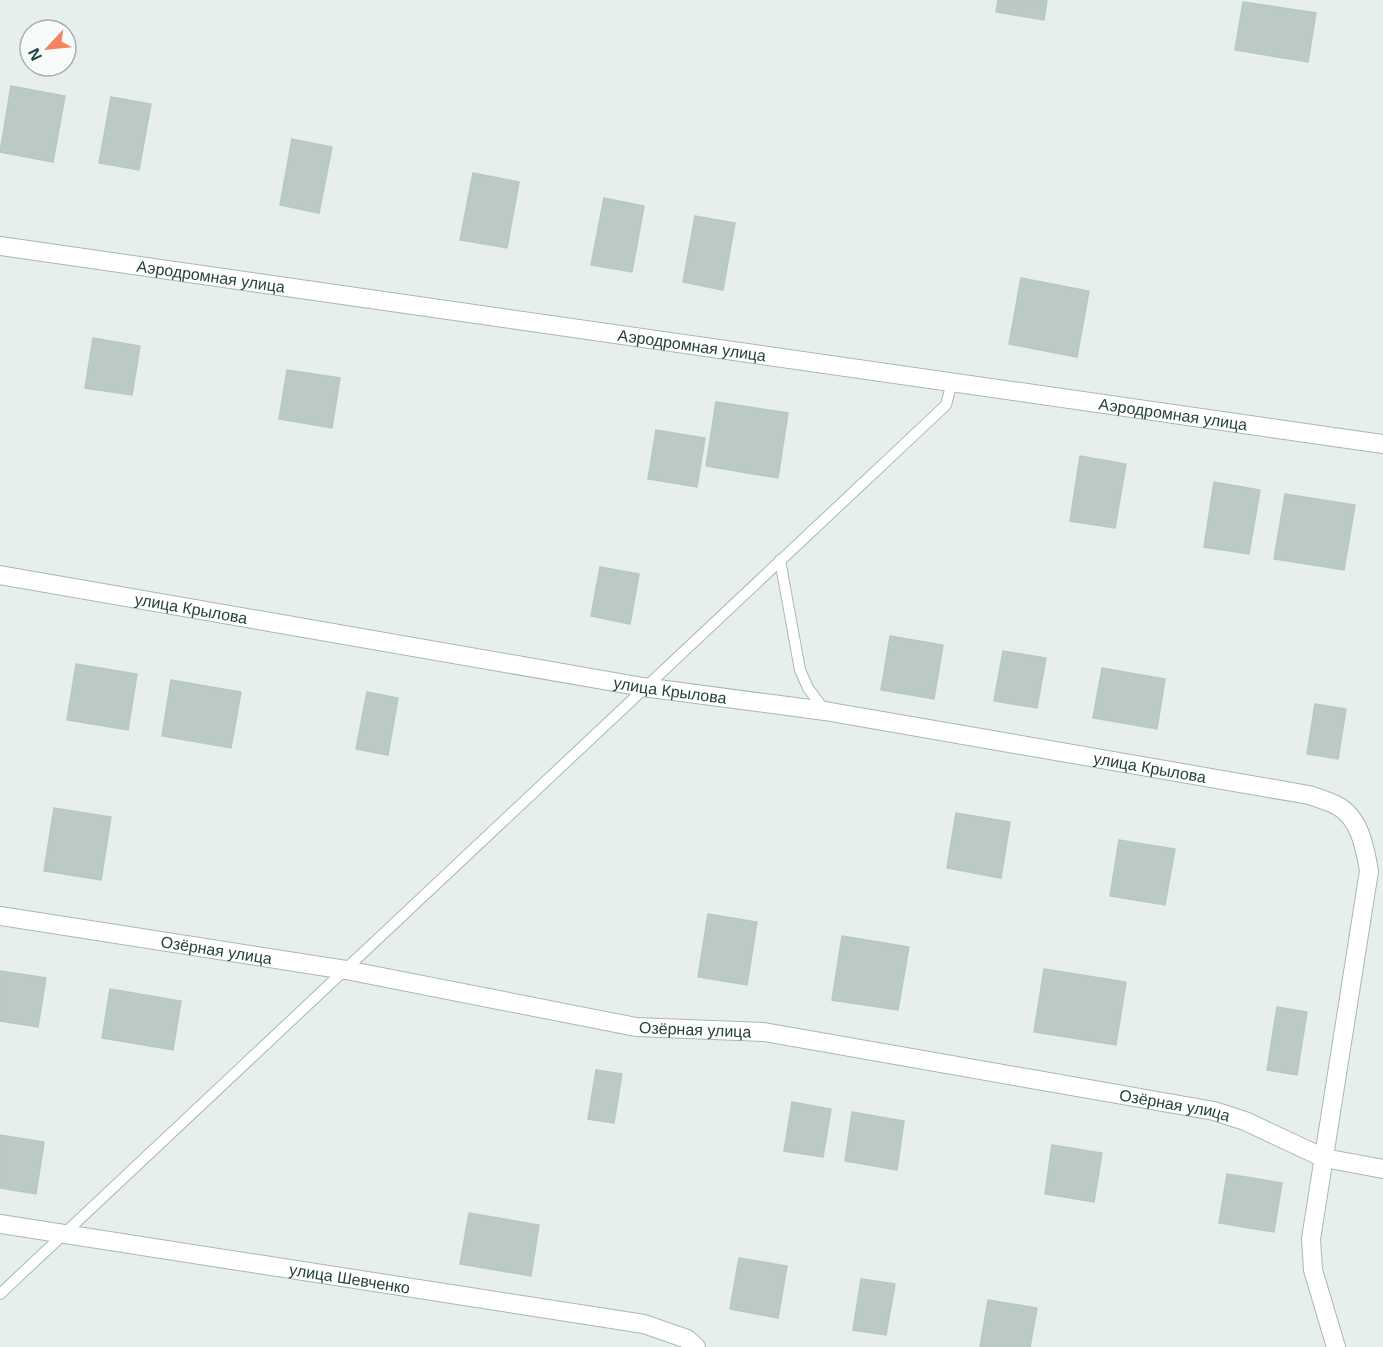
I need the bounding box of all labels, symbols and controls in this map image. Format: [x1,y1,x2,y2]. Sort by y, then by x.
north arrow [18,18,78,78]
text: N [25,45,45,63]
street label: Аэродромная улица [136,257,286,295]
street label: Аэродромная улица [617,326,767,364]
street label: Аэродромная улица [1098,395,1248,433]
street label: улица Крылова [134,590,249,626]
street label: улица Крылова [612,674,728,706]
street label: улица Крылова [1092,749,1208,786]
street label: Озёрная улица [159,933,273,967]
street label: Озёрная улица [639,1019,752,1040]
street label: Озёрная улица [1118,1086,1232,1124]
street label: улица Шевченко [288,1261,411,1296]

